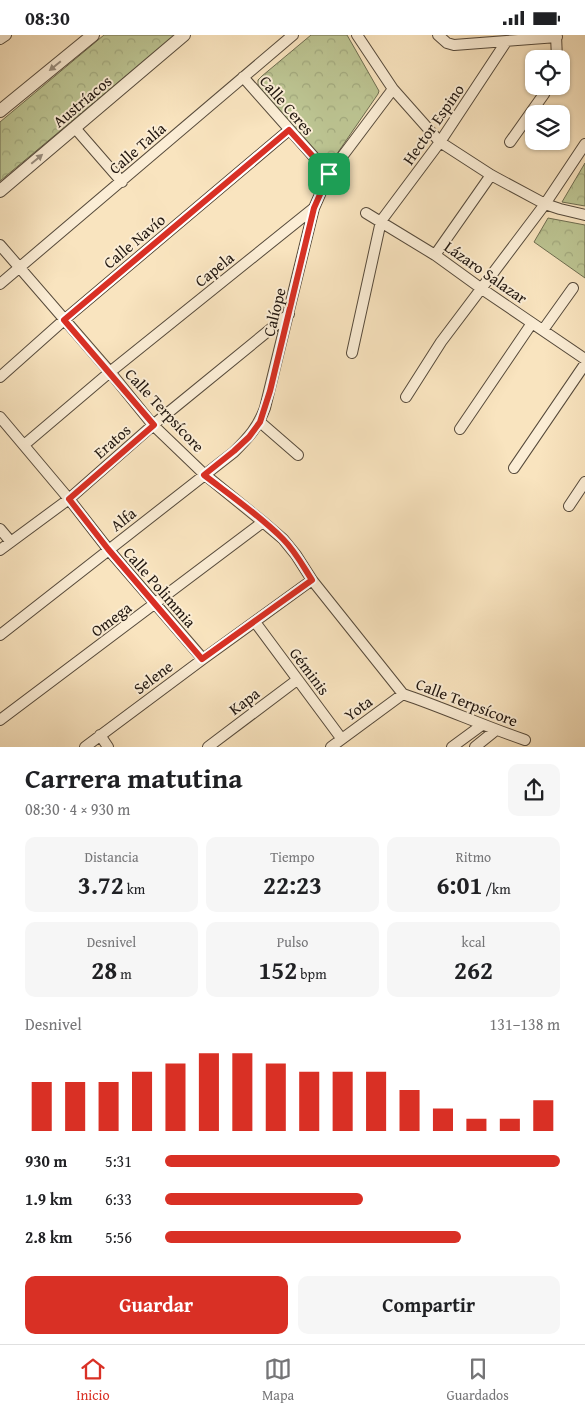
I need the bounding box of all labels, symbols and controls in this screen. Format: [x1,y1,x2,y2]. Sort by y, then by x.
text: 08:30 [25,4,70,32]
map controls [525,50,570,150]
button: locate [525,50,570,95]
one-way arrow [49,60,62,71]
street label: Austríacos [47,69,117,133]
street label: Calle Ceres [254,70,320,140]
street label: Hector Espino [396,79,470,169]
button: layers [525,105,570,150]
street label: Calle Talía [103,116,171,180]
pin [308,153,350,195]
one-way arrow [31,154,44,165]
icon: arrive [315,160,343,188]
street label: Calle Navío [98,208,170,274]
street label: Lázaro Salazar [440,234,533,310]
street label: Capela [189,245,239,292]
street label: Calíope [256,285,292,339]
street label: Calle Terpsícore [120,363,210,457]
street label: Eratos [88,418,136,464]
street label: Alfa [105,501,141,537]
street label: Calle Polimmia [118,541,202,633]
street label: Omega [85,595,137,642]
street label: Géminis [284,642,336,700]
street label: Selene [128,654,178,700]
street label: Calle Terpsícore [413,672,521,732]
street label: Kapa [224,681,265,721]
street label: Yota [339,689,378,727]
text: Carrera matutina [25,757,243,798]
button: share [508,764,560,816]
text: 08:30 · 4 × 930 m [25,797,130,821]
text: Distancia [84,847,139,867]
text: Tiempo [270,847,315,867]
text: Ritmo [456,847,491,867]
text: 3.72 [78,867,124,903]
text: 22:23 [263,867,322,903]
text: 6:01 [436,867,482,903]
text: km [124,879,145,899]
text: /km [482,879,511,899]
text: Desnivel [87,932,136,952]
text: Pulso [277,932,308,952]
text: kcal [462,932,485,952]
text: 28 [91,952,117,988]
text: 152 [258,952,297,988]
text: 262 [454,952,493,988]
text: m [117,964,132,984]
text: bpm [297,964,327,984]
text: Desnivel [25,1012,82,1036]
text: 131–138 m [490,1012,560,1036]
text: 930 m [25,1149,67,1173]
text: 5:31 [105,1149,132,1173]
text: 1.9 km [25,1187,72,1211]
text: 6:33 [105,1187,132,1211]
text: 2.8 km [25,1225,72,1249]
text: 5:56 [105,1225,132,1249]
button: Guardar [25,1276,288,1334]
button: Compartir [298,1276,560,1334]
tab: Inicio [76,1355,110,1405]
tab: Mapa [262,1355,294,1405]
tab: Guardados [446,1355,509,1405]

